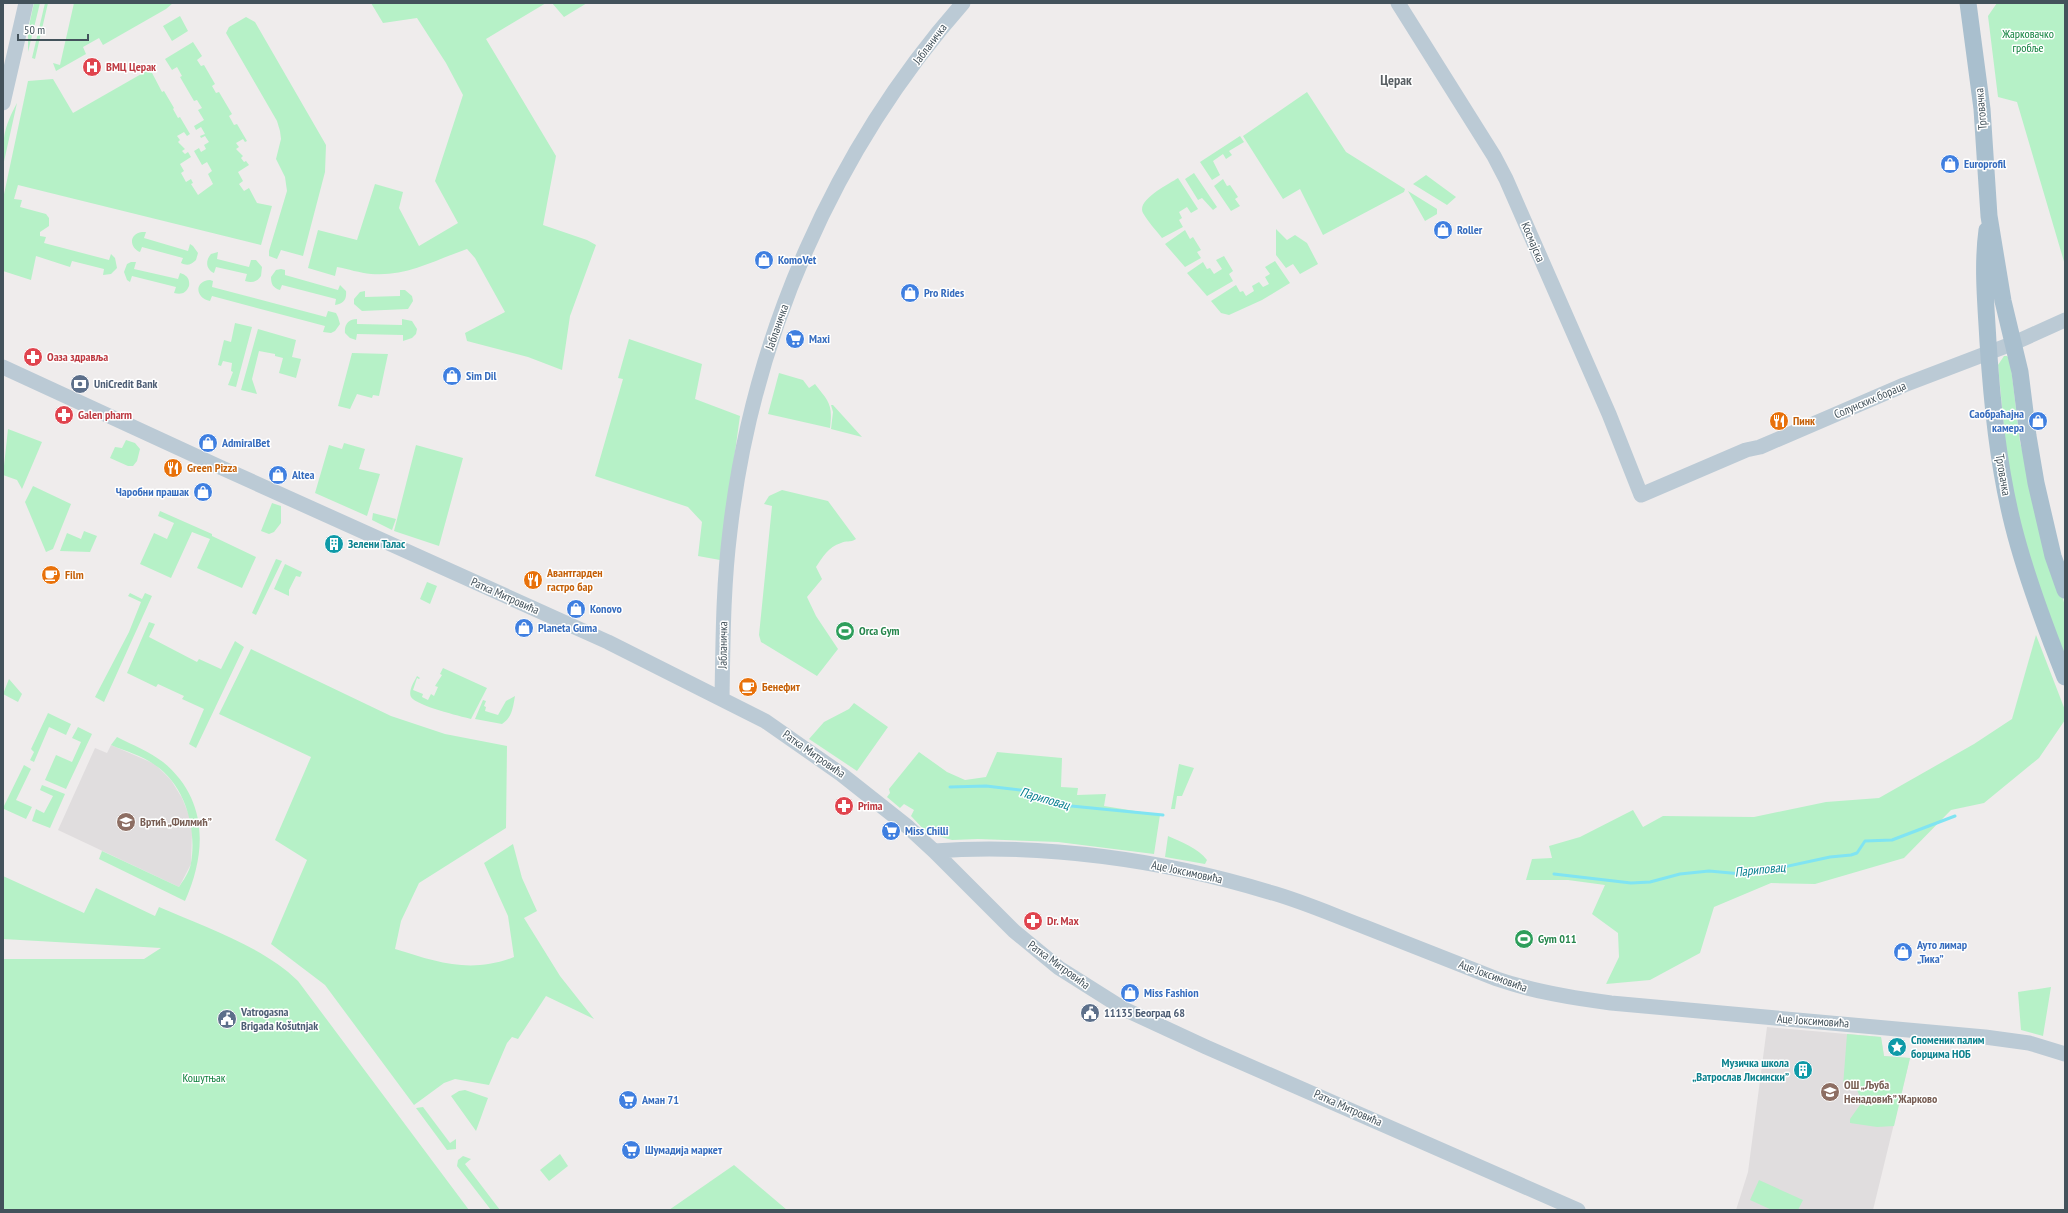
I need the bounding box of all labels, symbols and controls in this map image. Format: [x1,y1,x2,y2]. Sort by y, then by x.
scale bar [18,16,88,42]
street label: Јабланичка [909,20,950,68]
text: 50 m [24,22,45,37]
park label: Жарковачко гробље [2001,26,2054,55]
hospital icon: ВМЦ Церак [81,56,103,78]
place label: ВМЦ Церак [106,59,156,74]
district label: Церак [1380,71,1412,89]
street label: Трговачка [1971,87,1990,131]
shop icon: Europrofil [1939,153,1961,175]
place label: Europrofil [1964,156,2006,171]
shop icon: Roller [1432,219,1454,241]
street label: Космајска [1518,219,1549,264]
place label: Roller [1457,222,1483,237]
shop icon: KomoVet [753,249,775,271]
place label: KomoVet [778,252,817,267]
shop icon: Pro Rides [899,282,921,304]
place label: Pro Rides [924,285,964,300]
street label: Јабланичка [761,302,791,353]
supermarket icon: Maxi [784,328,806,350]
place label: Maxi [809,331,830,346]
pharmacy icon: Оаза здравља [22,346,44,368]
place label: Оаза здравља [47,349,108,364]
shop icon: Sim Dil [441,365,463,387]
place label: Sim Dil [466,368,497,383]
bank icon: UniCredit Bank [69,373,91,395]
place label: UniCredit Bank [94,376,158,391]
street label: Солунских бораца [1831,378,1908,421]
pharmacy icon: Galen pharm [53,404,75,426]
place label: Саобраћајна камера [1969,406,2024,435]
place label: Galen pharm [78,407,132,422]
restaurant icon: Пинк [1768,410,1790,432]
shop icon: Саобраћајна камера [2027,410,2049,432]
place label: Пинк [1793,413,1815,428]
shop icon: AdmiralBet [197,432,219,454]
place label: AdmiralBet [221,435,270,450]
street label: Трговачка [1992,453,2015,497]
restaurant icon: Green Pizza [162,457,184,479]
place label: Green Pizza [187,460,237,475]
shop icon: Altea [267,464,289,486]
place label: Altea [291,467,315,482]
shop icon: Чаробни прашак [192,481,214,503]
place label: Чаробни прашак [116,484,189,499]
building icon: Зелени Талас [323,533,345,555]
place label: Зелени Талас [348,536,406,551]
cafe icon: Film [40,564,62,586]
place label: Авантгарден гастро бар [546,565,603,594]
place label: Film [65,567,84,582]
restaurant icon: Авантгарден гастро бар [522,569,544,591]
street label: Ратка Митровића [469,574,542,617]
shop icon: Konovo [565,598,587,620]
place label: Konovo [590,601,622,616]
shop icon: Planeta Guma [513,617,535,639]
place label: Planeta Guma [538,620,597,635]
sports icon: Orca Gym [834,620,856,642]
street label: Јабланичка [715,621,730,670]
place label: Orca Gym [859,623,899,638]
cafe icon: Бенефит [737,676,759,698]
place label: Бенефит [762,679,801,694]
street label: Ратка Митровића [780,726,849,781]
water label: Париповац [1018,783,1073,814]
pharmacy icon: Prima [833,795,855,817]
place label: Prima [858,798,883,813]
school or university icon: Вртић „Филмић” [115,811,137,833]
place label: Вртић „Филмић” [140,814,212,829]
supermarket icon: Miss Chilli [880,820,902,842]
place label: Miss Chilli [905,823,949,838]
street label: Аце Јоксимовића [1150,857,1224,886]
water label: Париповац [1734,858,1787,881]
pharmacy icon: Dr. Max [1022,910,1044,932]
place label: Dr. Max [1047,913,1080,928]
sports icon: Gym 011 [1513,928,1535,950]
place label: Gym 011 [1538,931,1577,946]
street label: Ратка Митровића [1025,937,1093,992]
place label: Ауто лимар „Тика” [1916,937,1968,966]
shop icon: Ауто лимар „Тика” [1892,941,1914,963]
street label: Аце Јоксимовића [1457,956,1530,995]
shop icon: Miss Fashion [1119,982,1141,1004]
place label: Miss Fashion [1144,985,1199,1000]
public building icon: 11135 Београд 68 [1079,1002,1101,1024]
place label: Vatrogasna Brigada Košutnjak [240,1004,318,1033]
place label: 11135 Београд 68 [1104,1005,1185,1020]
public building icon: Vatrogasna Brigada Košutnjak [216,1008,238,1030]
street label: Аце Јоксимовића [1776,1010,1850,1031]
place label: Споменик палим борцима НОБ [1911,1032,1985,1061]
place icon: Споменик палим борцима НОБ [1886,1036,1908,1058]
place label: Музичка школа „Ватрослав Лисински” [1692,1055,1789,1084]
building icon: Музичка школа „Ватрослав Лисински” [1792,1059,1814,1081]
park label: Кошутњак [183,1070,226,1085]
place label: ОШ „Љуба Ненадовић” Жарково [1844,1077,1938,1106]
school or university icon: ОШ „Љуба Ненадовић” Жарково [1819,1081,1841,1103]
street label: Ратка Митровића [1312,1086,1385,1129]
supermarket icon: Аман 71 [617,1089,639,1111]
place label: Аман 71 [641,1092,679,1107]
supermarket icon: Шумадија маркет [620,1139,642,1161]
place label: Шумадија маркет [645,1142,723,1157]

